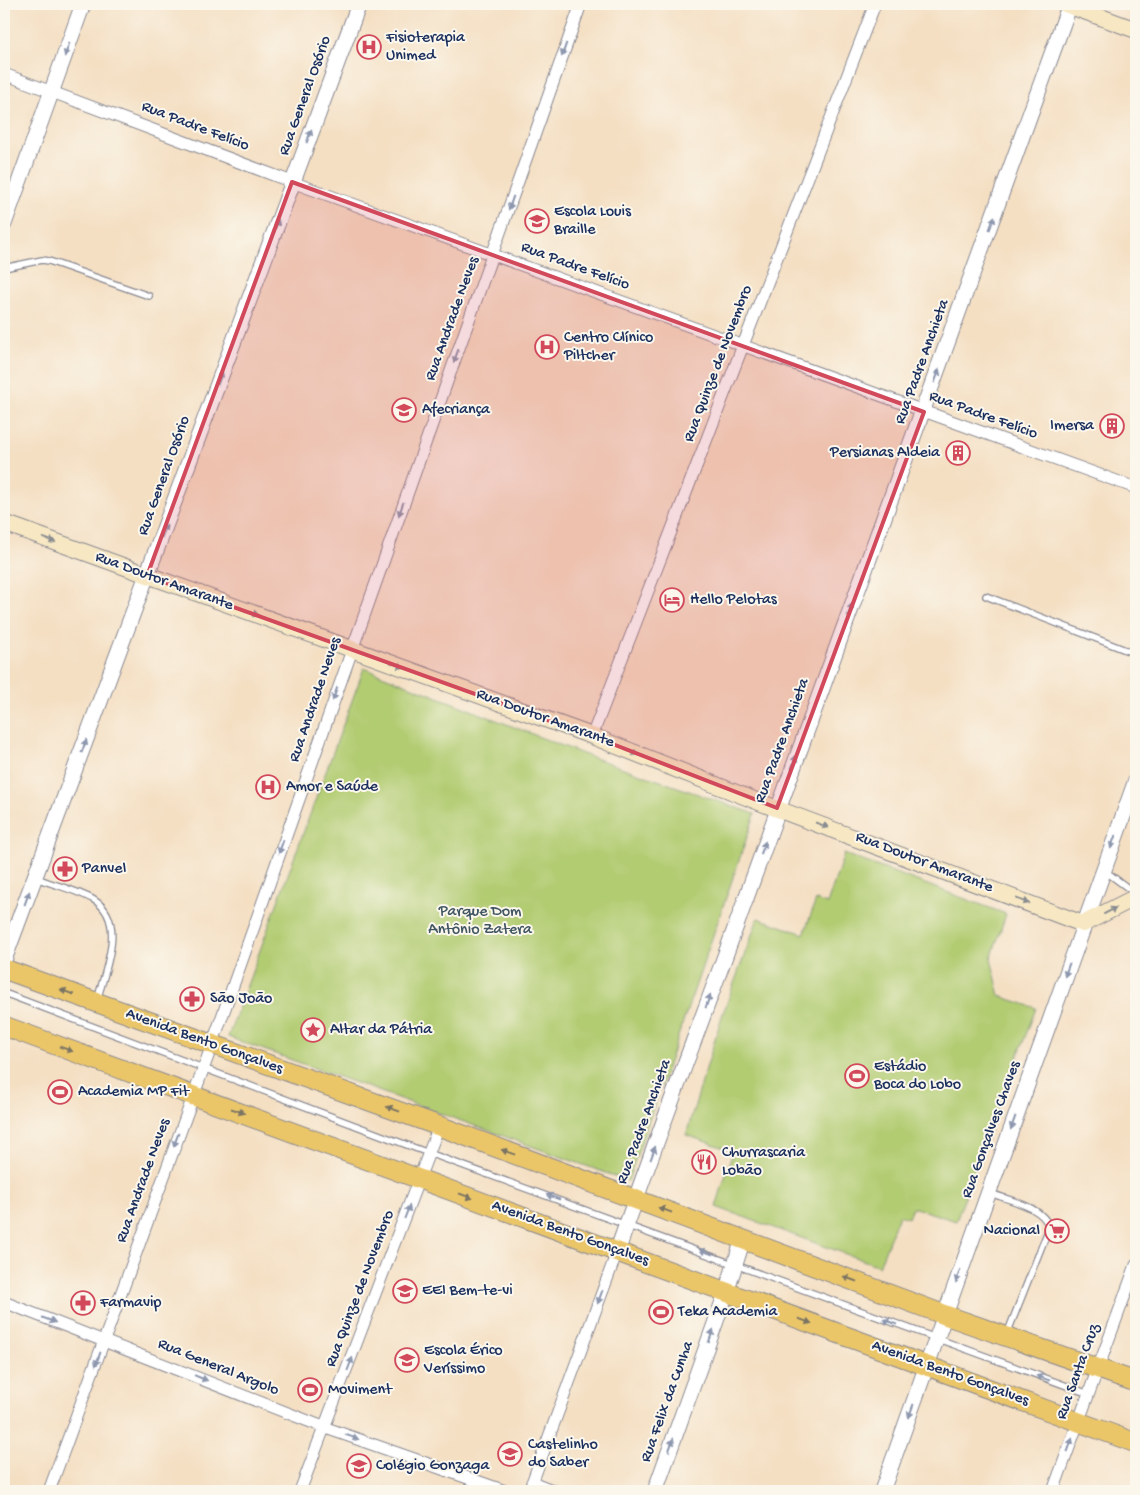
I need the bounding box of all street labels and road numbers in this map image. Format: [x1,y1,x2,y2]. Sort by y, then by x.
street label: Rua General Osório [276,34,336,158]
street label: Rua Padre Felício [138,98,252,156]
street label: Rua Padre Felício [518,239,632,295]
street label: Rua Andrade Neves [422,253,485,384]
street label: Rua Quinze de Novembro [680,283,758,445]
street label: Rua Padre Anchieta [892,296,955,427]
street label: Rua Padre Felício [926,388,1040,444]
street label: Rua General Osório [135,414,195,538]
street label: Rua Doutor Amarante [92,548,236,616]
street label: Rua Andrade Neves [286,634,347,765]
street label: Rua Padre Anchieta [752,675,815,806]
street label: Rua Doutor Amarante [473,685,617,753]
street label: Rua Doutor Amarante [853,828,996,898]
street label: Avenida Bento Gonçalves [123,1005,286,1080]
street label: Rua Padre Anchieta [614,1056,677,1187]
street label: Rua Gonçalves Chaves [958,1058,1026,1201]
street label: Rua Andrade Neves [113,1115,176,1246]
street label: Avenida Bento Gonçalves [489,1197,652,1272]
street label: Rua Quinze de Novembro [322,1208,400,1370]
street label: Rua Santa Cruz [1053,1321,1105,1423]
street label: Rua General Argolo [155,1335,281,1401]
street label: Avenida Bento Gonçalves [869,1337,1032,1412]
street label: Rua Felix da Cunha [637,1338,699,1465]

